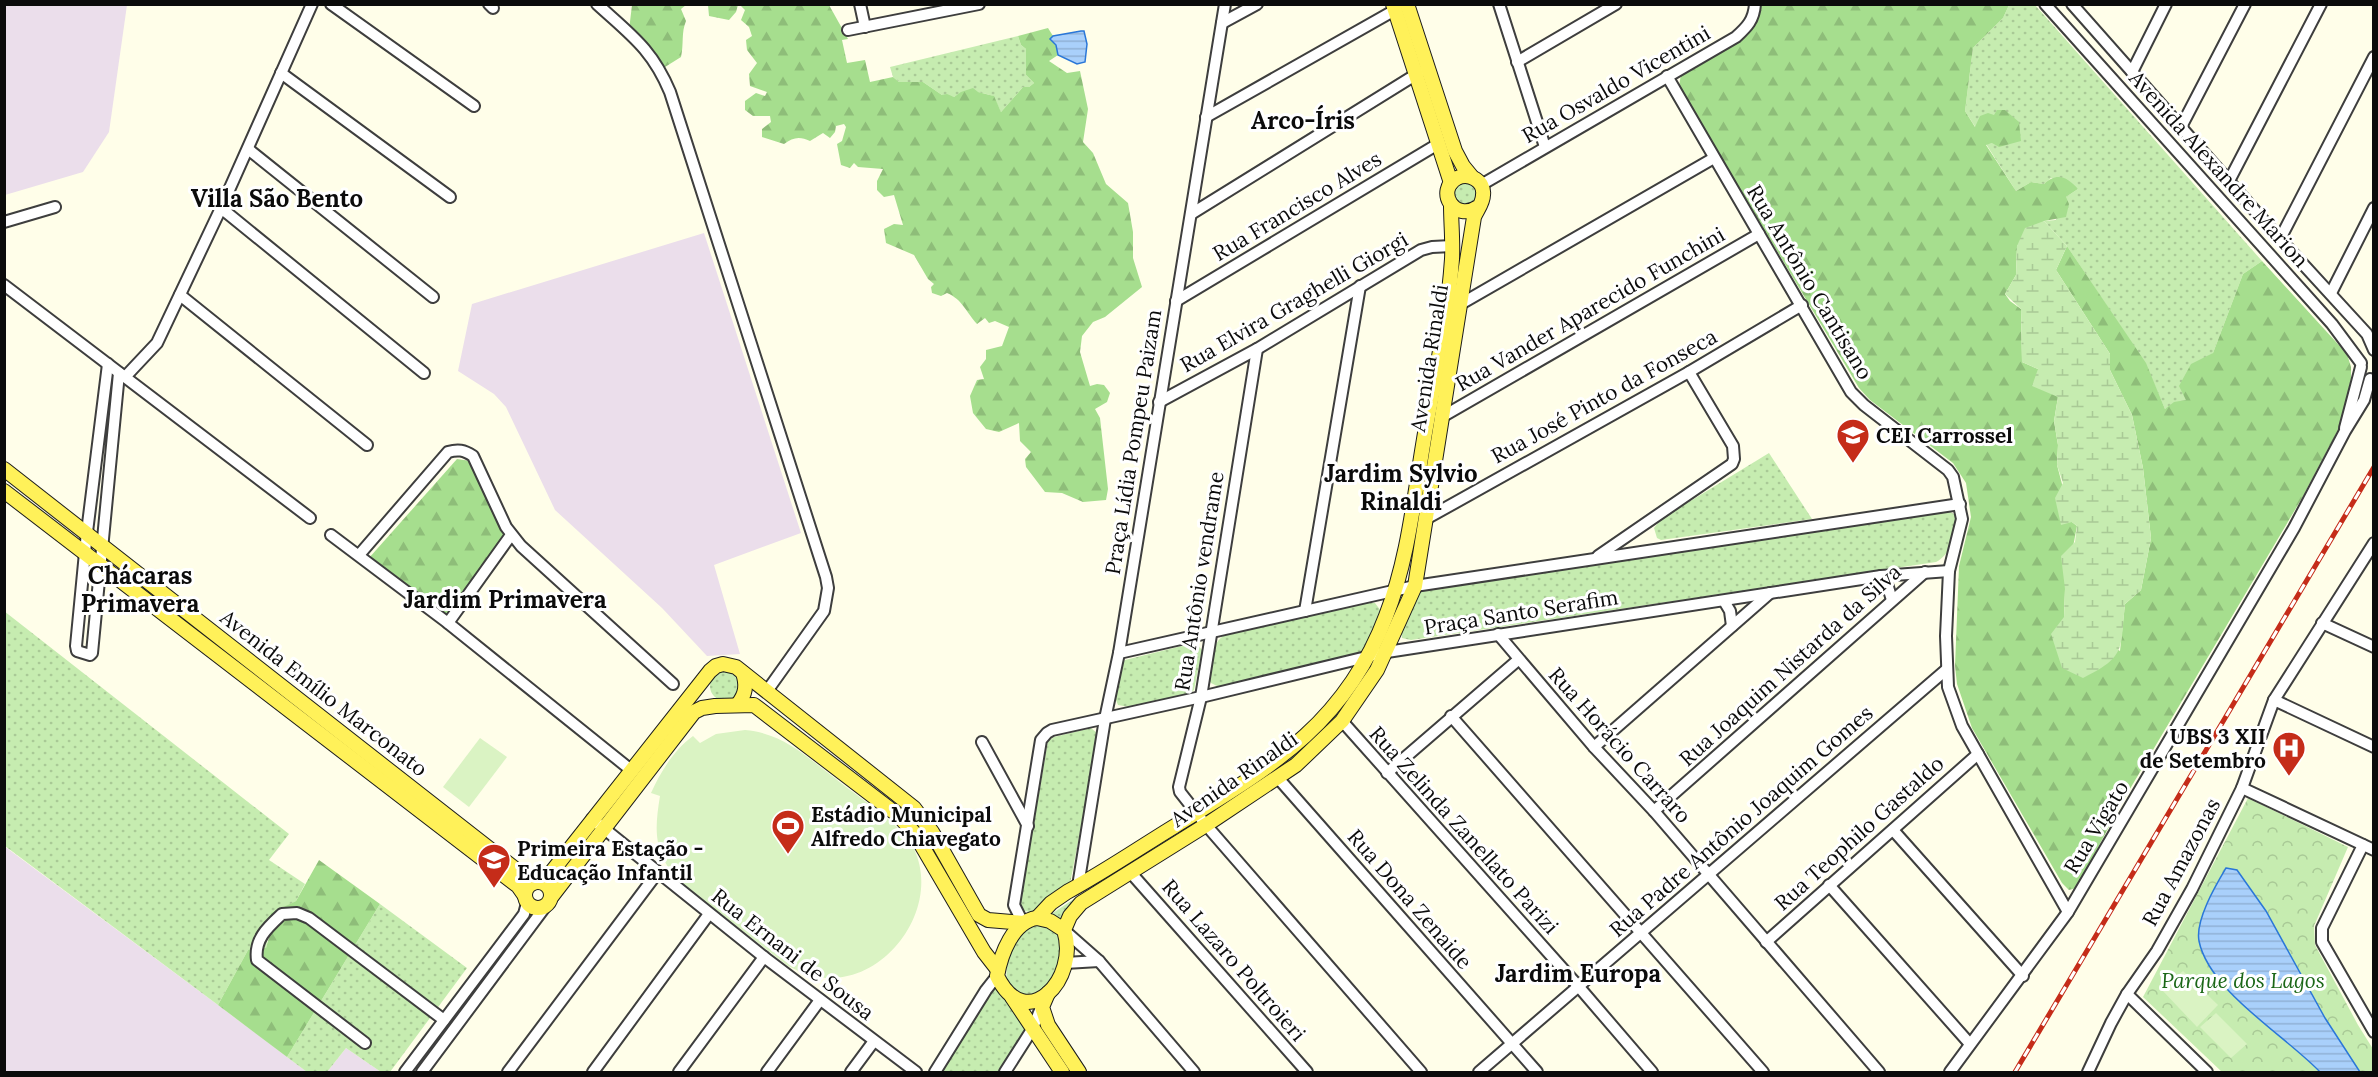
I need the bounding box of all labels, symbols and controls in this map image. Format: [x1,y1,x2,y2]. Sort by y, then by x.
street label: Rua Osvaldo Vicentini [1517,19,1715,149]
street label: Avenida Alexandre Marion [2123,64,2315,273]
district label: Arco-Íris [1251,104,1355,136]
street label: Rua Francisco Alves [1208,145,1386,267]
street label: Rua Antônio Cantisano [1741,180,1879,384]
district label: Villa São Bento [191,183,363,214]
street label: Rua Vander Aparecido Funchini [1451,221,1730,397]
street label: Rua Elvira Graghelli Giorgi [1175,226,1413,378]
street label: Avenida Rinaldi [1404,282,1454,435]
street label: Praça Lídia Pompeu Paizam [1099,307,1167,577]
street label: Rua José Pinto da Fonseca [1486,323,1722,469]
school or university icon: CEI Carrossel [1835,417,1871,464]
place label: CEI Carrossel [1876,422,2013,449]
district label: Jardim Sylvio Rinaldi [1324,458,1478,517]
street label: Rua Antônio vendrame [1168,469,1230,693]
street label: Rua Joaquim Nistarda da Silva [1673,558,1907,772]
district label: Chácaras Primavera [81,560,200,619]
street label: Praça Santo Serafim [1422,583,1620,641]
district label: Jardim Primavera [403,584,607,615]
street label: Avenida Emílio Marconato [214,603,433,782]
street label: Rua Horácio Carraro [1543,661,1697,829]
street label: Rua Padre Antônio Joaquim Gomes [1604,699,1878,943]
street label: Rua Zelinda Zanellato Parizi [1363,720,1565,940]
place label: UBS 3 XII de Setembro [2140,723,2266,774]
street label: Avenida Rinaldi [1164,725,1303,833]
hospital icon: UBS 3 XII de Setembro [2271,730,2307,777]
street label: Rua Teophilo Gastaldo [1769,750,1949,916]
street label: Rua Vigato [2058,775,2134,879]
street label: Rua Amazonas [2136,793,2226,931]
place label: Estádio Municipal Alfredo Chiavegato [811,801,1001,852]
sports icon: Estádio Municipal Alfredo Chiavegato [770,808,806,855]
street label: Rua Dona Zenaide [1342,823,1478,975]
place label: Primeira Estação - Educação Infantil [517,835,703,886]
school or university icon: Primeira Estação - Educação Infantil [476,842,512,889]
street label: Rua Lazaro Poltroieri [1156,873,1312,1047]
street label: Rua Ernani de Sousa [706,882,880,1026]
district label: Jardim Europa [1495,958,1661,989]
park label: Parque dos Lagos [2161,967,2325,994]

